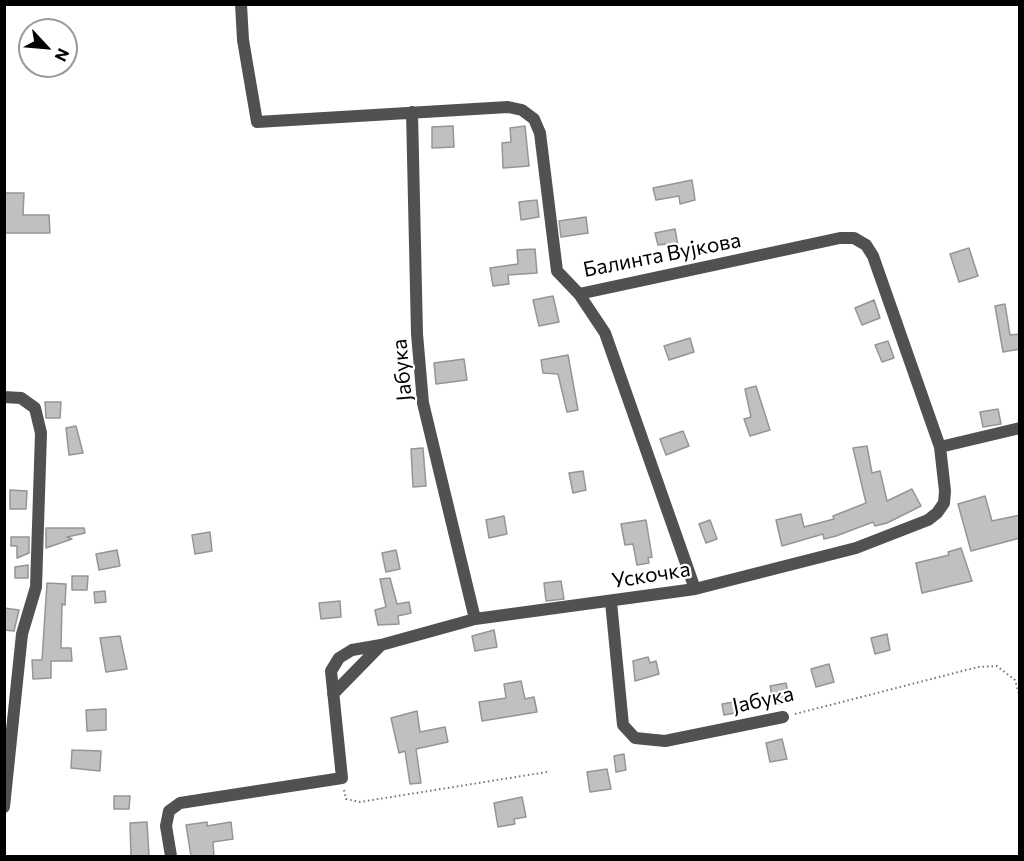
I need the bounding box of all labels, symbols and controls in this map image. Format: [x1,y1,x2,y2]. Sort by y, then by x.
north arrow [18,18,78,78]
text: N [52,46,74,65]
street label: Балинта Вујкова [581,227,743,283]
street label: Јабука [387,338,417,402]
street label: Ускочка [610,556,692,594]
street label: Јабука [730,681,796,719]

